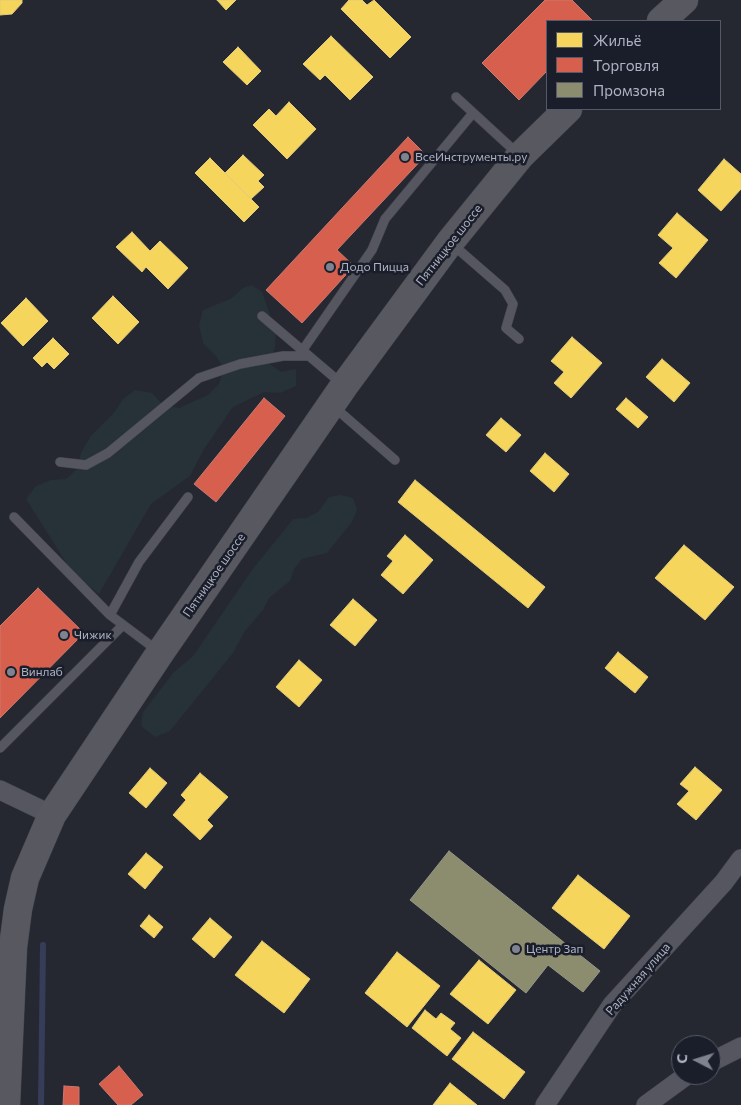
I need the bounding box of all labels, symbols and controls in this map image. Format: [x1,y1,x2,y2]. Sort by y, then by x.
legend [546,20,721,110]
text: Жильё [593,31,641,49]
text: Торговля [593,56,659,74]
text: Промзона [593,81,665,99]
place label: ВсеИнструменты.ру [415,150,527,164]
marker: ВсеИнструменты.ру [399,151,411,163]
street label: Пятницкое шоссе [413,202,485,288]
place label: Додо Пицца [340,260,409,274]
marker: Додо Пицца [324,261,336,273]
street label: Пятницкое шоссе [180,530,248,620]
place label: Чижик [74,628,112,642]
marker: Чижик [58,629,70,641]
place label: Винлаб [21,665,63,679]
marker: Винлаб [5,666,17,678]
street label: Радужная улица [603,940,673,1018]
place label: Центр Зап [526,942,583,956]
marker: Центр Зап [510,943,522,955]
north arrow [671,1035,721,1085]
text: С [673,1053,690,1064]

